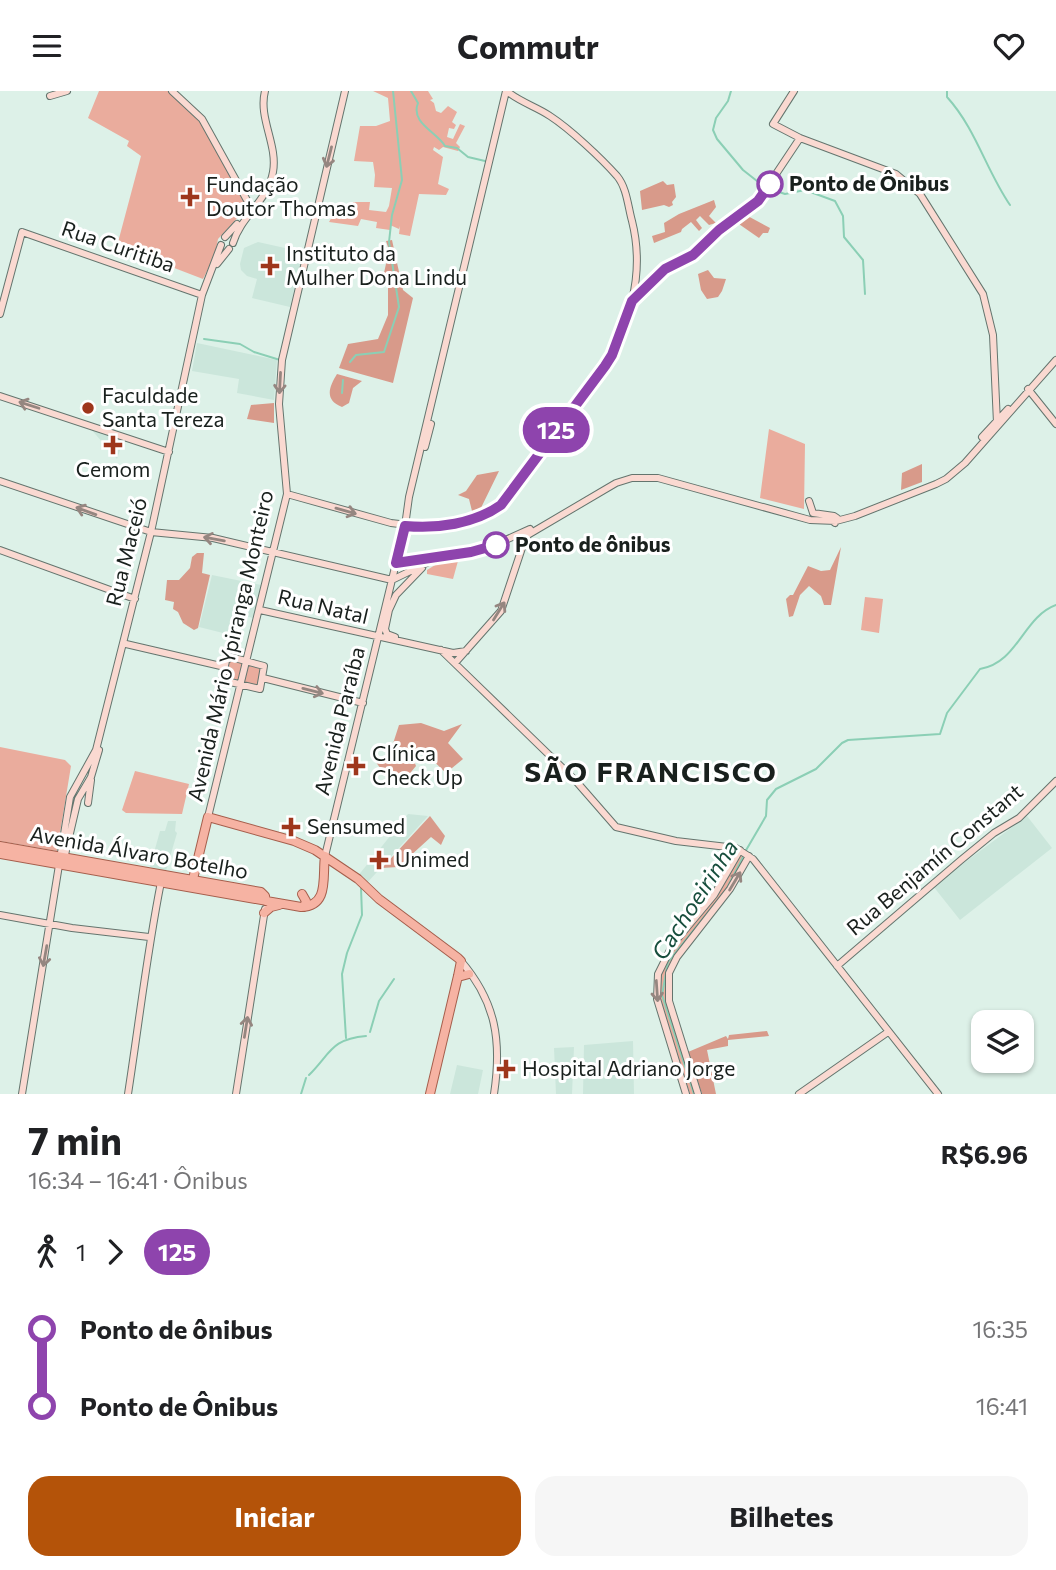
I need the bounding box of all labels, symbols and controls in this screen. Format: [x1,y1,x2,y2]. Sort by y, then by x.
text: Commutr [457,26,599,66]
icon: menu [28,27,66,65]
icon: heart [990,27,1028,65]
one-way arrow [322,145,335,168]
place label: Ponto de Ônibus [789,170,949,195]
place label: Fundação Doutor Thomas [206,171,356,220]
marker: Ponto de Ônibus [757,171,783,197]
marker: Fundação Doutor Thomas [180,187,200,207]
street label: Rua Curitiba [59,215,178,277]
place label: Instituto da Mulher Dona Lindu [286,240,467,289]
marker: Instituto da Mulher Dona Lindu [260,256,280,276]
one-way arrow [274,371,287,394]
place label: Faculdade Santa Tereza [102,382,224,431]
one-way arrow [18,398,40,410]
marker: Faculdade Santa Tereza [80,400,96,416]
line badge: 125 [516,407,596,453]
text: 125 [537,415,575,444]
marker: Cemom [103,435,123,455]
place label: Cemom [76,456,150,481]
street label: Avenida Mário Ypiranga Monteiro [182,488,278,804]
street label: Rua Maceió [100,495,151,609]
one-way arrow [75,504,97,516]
one-way arrow [334,505,357,518]
place label: Ponto de ônibus [515,531,671,556]
one-way arrow [203,532,226,545]
marker: Ponto de ônibus [483,532,509,558]
street label: Rua Natal [275,583,371,628]
one-way arrow [493,602,507,622]
street label: Avenida Paraíba [308,644,369,797]
one-way arrow [301,685,324,698]
place label: Clínica Check Up [372,740,463,789]
district label: SÃO FRANCISCO [524,754,778,788]
marker: Clínica Check Up [346,756,366,776]
street label: Rua Benjamín Constant [841,778,1027,940]
place label: Sensumed [307,813,405,838]
marker: Sensumed [281,817,301,837]
street label: Avenida Álvaro Botelho [28,820,250,883]
water label: Cachoeirinha [645,834,743,965]
place label: Unimed [395,846,469,871]
marker: Unimed [369,850,389,870]
one-way arrow [728,871,742,891]
one-way arrow [38,944,51,967]
one-way arrow [651,979,664,1002]
map controls [971,1010,1034,1073]
button: layers [971,1010,1034,1073]
one-way arrow [240,1016,253,1038]
place label: Hospital Adriano Jorge [522,1055,735,1080]
marker: Hospital Adriano Jorge [496,1059,516,1079]
text: 7 min [28,1116,122,1163]
text: R$6.96 [941,1138,1028,1169]
text: 16:34 – 16:41 · Ônibus [28,1166,248,1194]
icon: walk [28,1233,66,1271]
icon: forward [96,1233,134,1271]
text: 125 [158,1237,196,1266]
text: 1 [76,1238,86,1266]
text: Ponto de ônibus [80,1313,273,1344]
text: 16:35 [972,1315,1028,1343]
text: Ponto de Ônibus [80,1390,278,1421]
text: 16:41 [976,1392,1028,1420]
button: Iniciar [28,1476,521,1556]
button: Bilhetes [535,1476,1028,1556]

